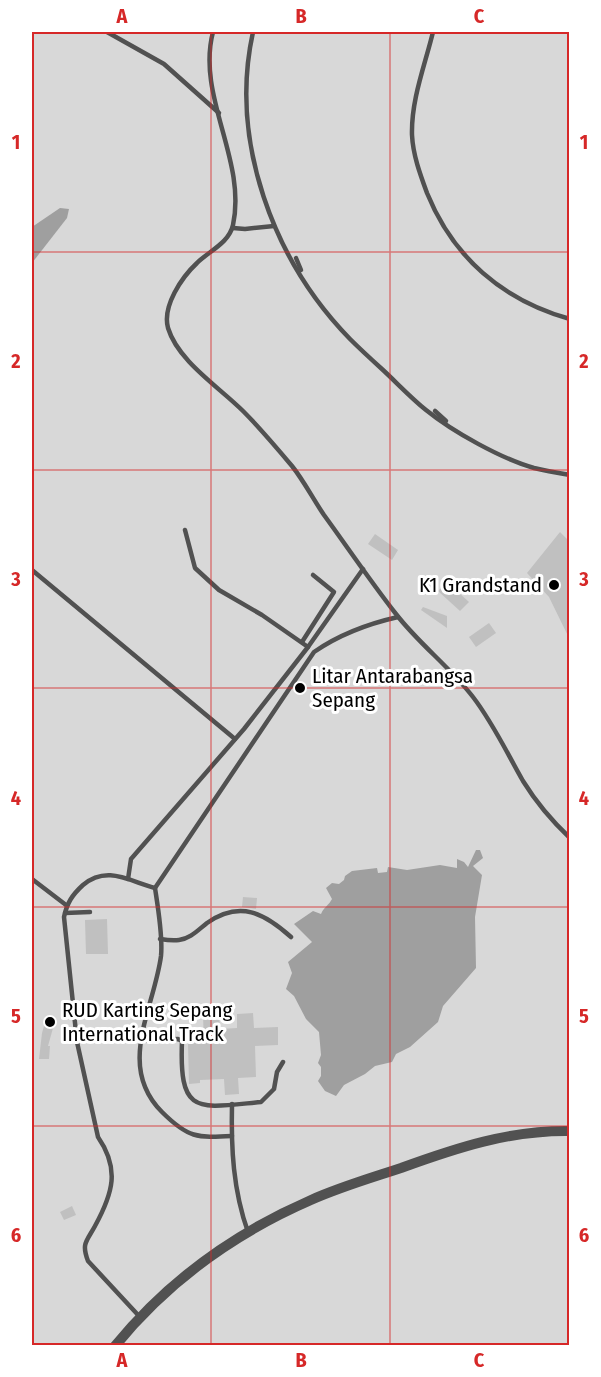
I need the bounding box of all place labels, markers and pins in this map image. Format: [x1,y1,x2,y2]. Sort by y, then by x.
place label: K1 Grandstand [419,572,542,598]
marker: K1 Grandstand [547,578,561,592]
place label: Litar Antarabangsa Sepang [312,663,473,713]
marker: Litar Antarabangsa Sepang [293,681,307,695]
place label: RUD Karting Sepang International Track [62,997,233,1047]
marker: RUD Karting Sepang International Track [43,1015,57,1029]

